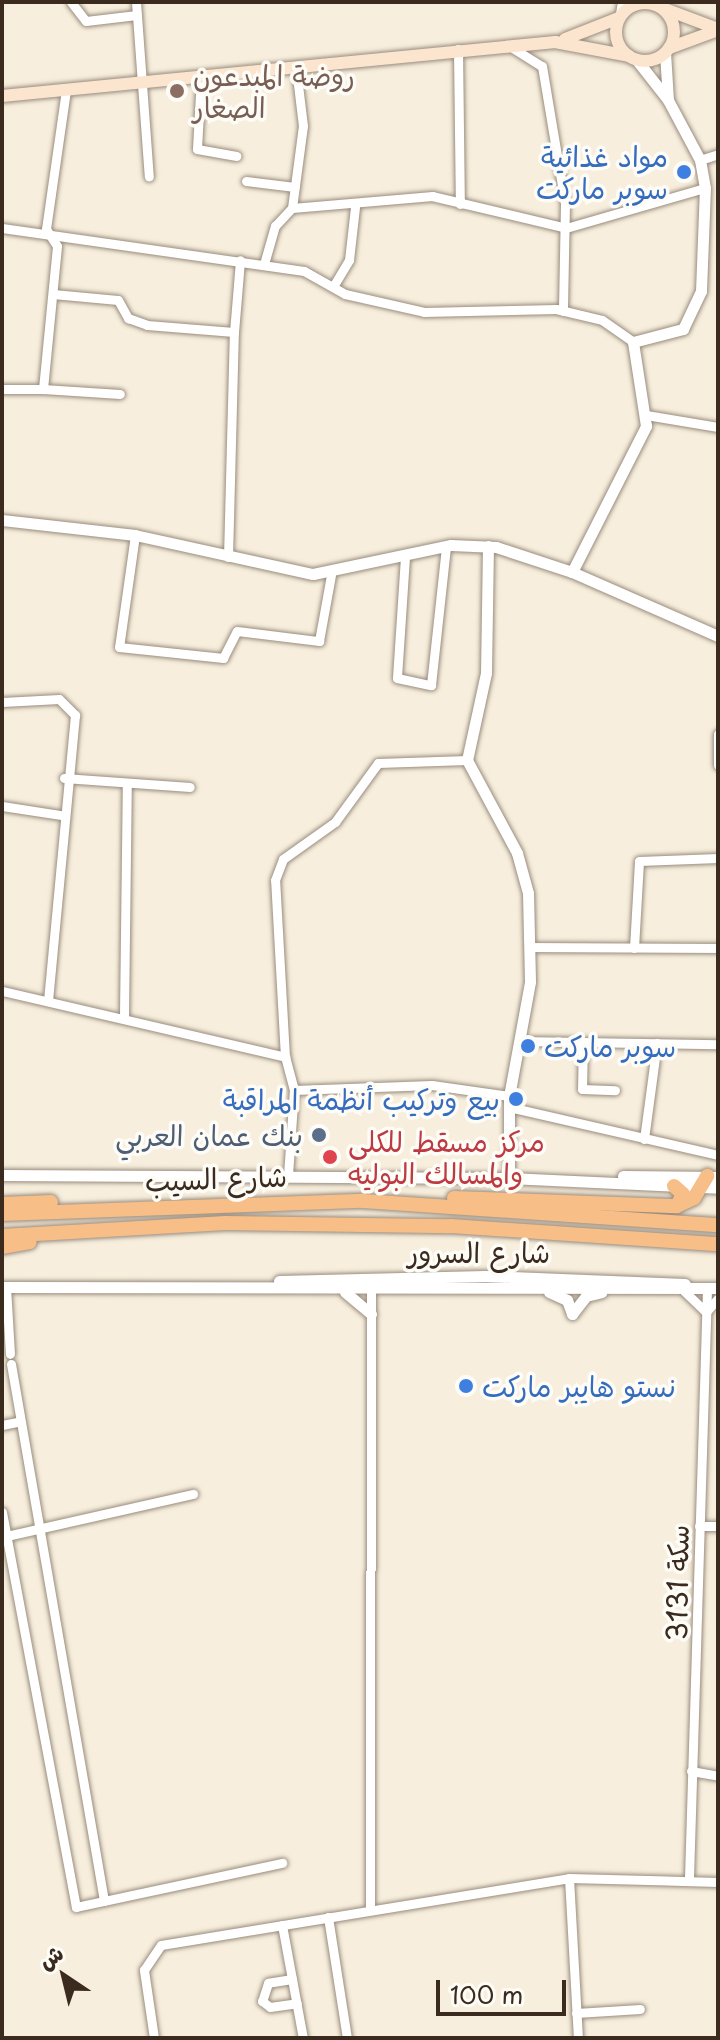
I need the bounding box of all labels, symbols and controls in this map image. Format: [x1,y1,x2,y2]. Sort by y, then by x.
place label: روضة المبدعون الصغار [193,58,355,124]
marker: روضة المبدعون الصغار [168,82,186,100]
place label: مواد غذائية سوبر ماركت [536,139,668,205]
marker: مواد غذائية سوبر ماركت [675,163,693,181]
place label: سوبر ماركت [544,1029,676,1063]
marker: سوبر ماركت [519,1037,537,1055]
place label: بيع وتركيب أنظمة المراقبة [223,1082,500,1116]
marker: بيع وتركيب أنظمة المراقبة [507,1090,525,1108]
place label: بنك عمان العربي [115,1118,303,1152]
place label: مركز مسقط للكلى والمسالك البوليه [348,1124,545,1190]
marker: بنك عمان العربي [310,1126,328,1144]
marker: مركز مسقط للكلى والمسالك البوليه [319,1146,341,1168]
street label: شارع السيب [144,1159,288,1197]
street label: شارع السرور [408,1235,550,1269]
place label: نستو هايبر ماركت [482,1369,676,1403]
marker: نستو هايبر ماركت [457,1377,475,1395]
street label: سكة 3131 [659,1524,695,1642]
text: ش [31,1935,69,1976]
north arrow [24,1936,104,2016]
scale bar [440,1964,570,2014]
text: 100 m [450,1976,523,2012]

